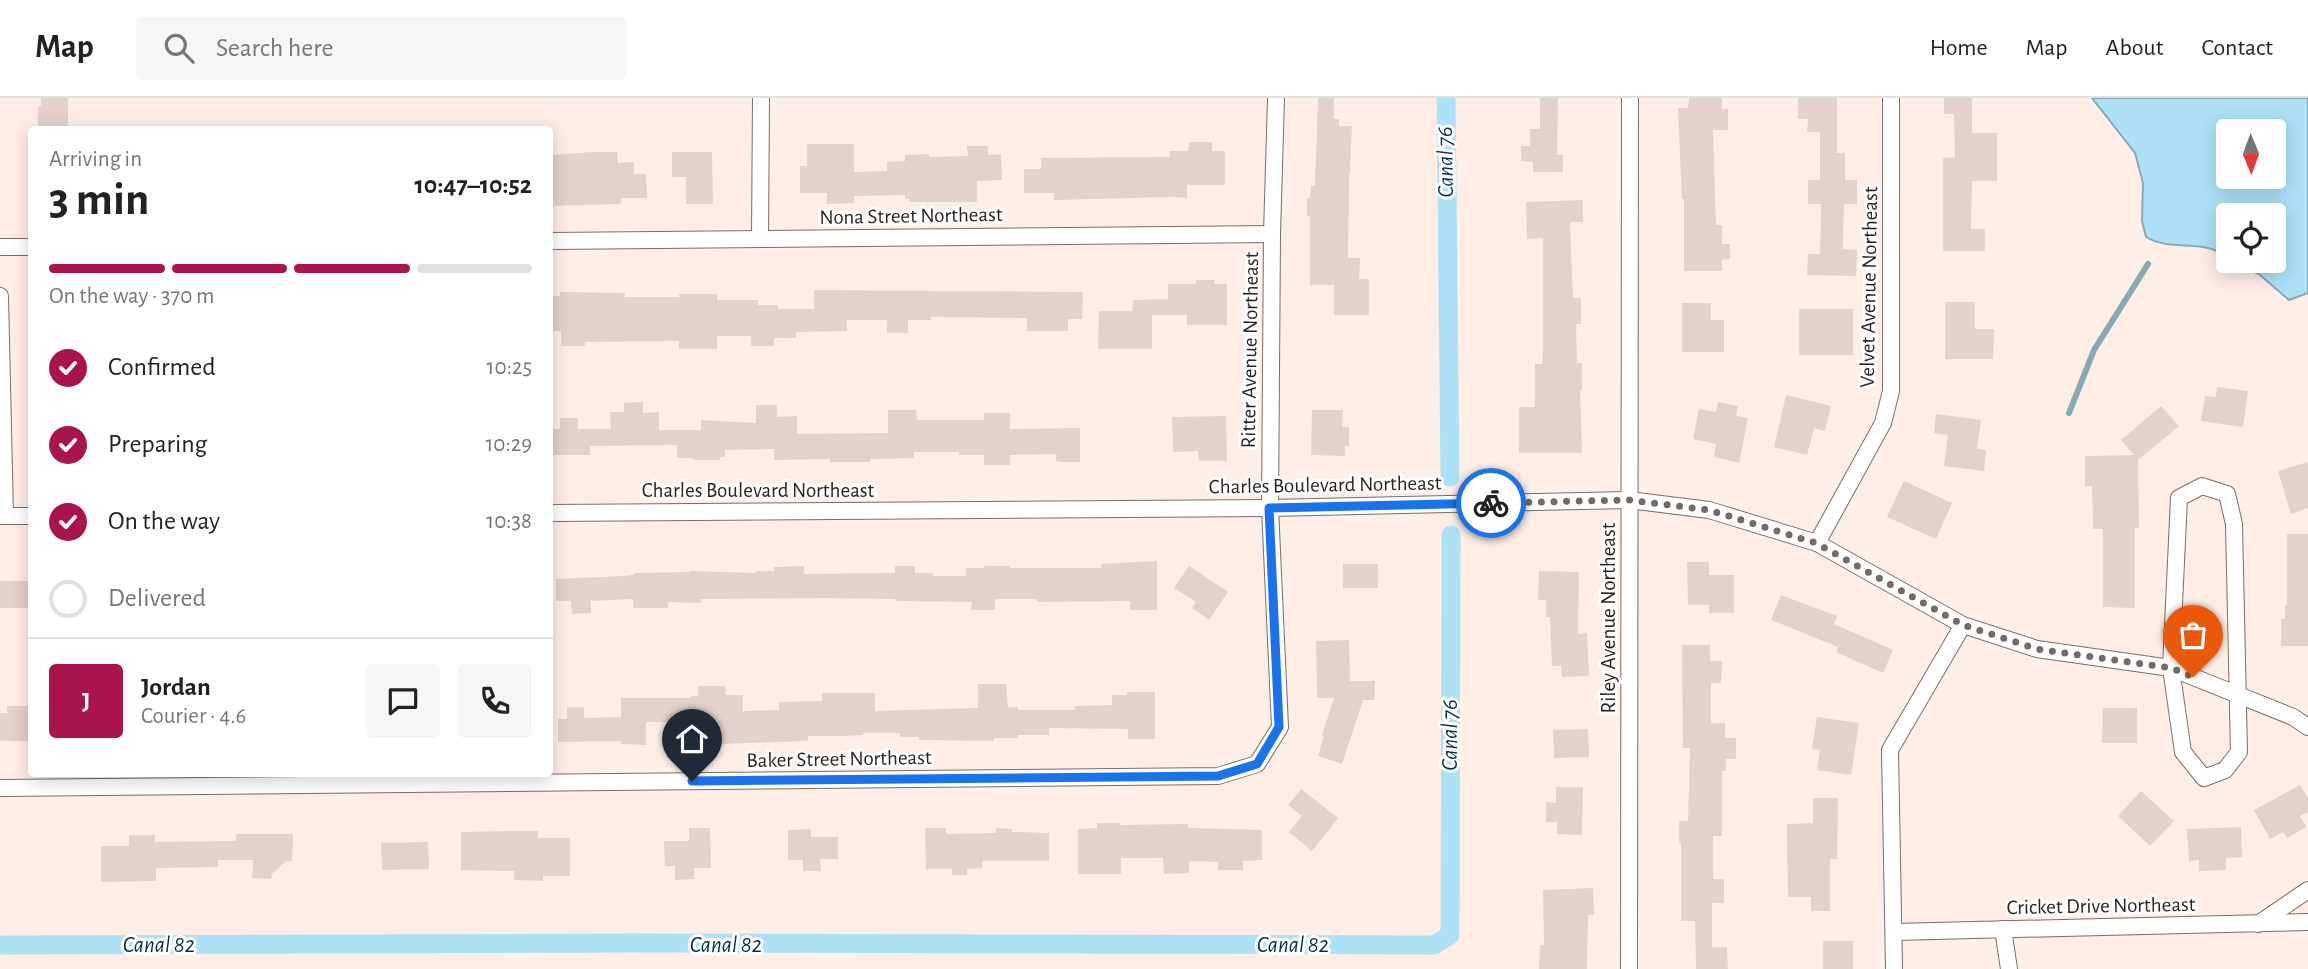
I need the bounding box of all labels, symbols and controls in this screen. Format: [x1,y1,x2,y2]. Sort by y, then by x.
search box [136,17,626,80]
icon: search [160,29,198,67]
text: Map [35,31,94,64]
text: Search here [216,35,334,61]
text: Home [1930,36,1988,60]
text: Map [2026,36,2068,60]
text: About [2106,36,2163,60]
text: Contact [2201,36,2273,60]
north arrow [2216,119,2286,189]
map controls [2216,119,2286,273]
water label: Canal 76 [1434,126,1458,198]
text: Arriving in [49,148,142,171]
text: 10:47–10:52 [415,172,532,198]
text: 3 min [49,177,149,223]
street label: Velvet Avenue Northeast [1857,186,1881,388]
button: locate [2216,203,2286,273]
street label: Nona Street Northeast [819,204,1003,228]
street label: Ritter Avenue Northeast [1238,251,1262,449]
text: On the way · 370 m [49,285,215,308]
icon: check [49,349,87,387]
text: Confirmed [108,354,216,380]
text: 10:25 [487,356,532,379]
icon: check [49,426,87,464]
text: Preparing [108,431,207,457]
text: 10:29 [485,433,532,456]
courier [1456,468,1526,538]
street label: Charles Boulevard Northeast [1209,472,1442,498]
street label: Charles Boulevard Northeast [642,480,875,501]
icon: bike [1472,484,1510,522]
icon: check [49,503,87,541]
text: On the way [108,508,220,534]
text: 10:38 [486,510,532,533]
street label: Riley Avenue Northeast [1598,522,1619,714]
text: Delivered [108,585,206,611]
pin [2163,605,2223,677]
icon: bag [2174,616,2212,654]
button: chat [366,664,440,738]
button: phone [458,664,532,738]
text: Jordan [141,674,211,700]
text: J [82,688,90,714]
water label: Canal 76 [1439,699,1462,771]
text: Courier · 4.6 [141,705,246,728]
pin [662,709,722,781]
icon: home [673,720,711,758]
street label: Baker Street Northeast [746,747,932,771]
street label: Cricket Drive Northeast [2006,894,2196,918]
water label: Canal 82 [123,934,195,957]
water label: Canal 82 [690,934,762,957]
water label: Canal 82 [1257,934,1329,957]

